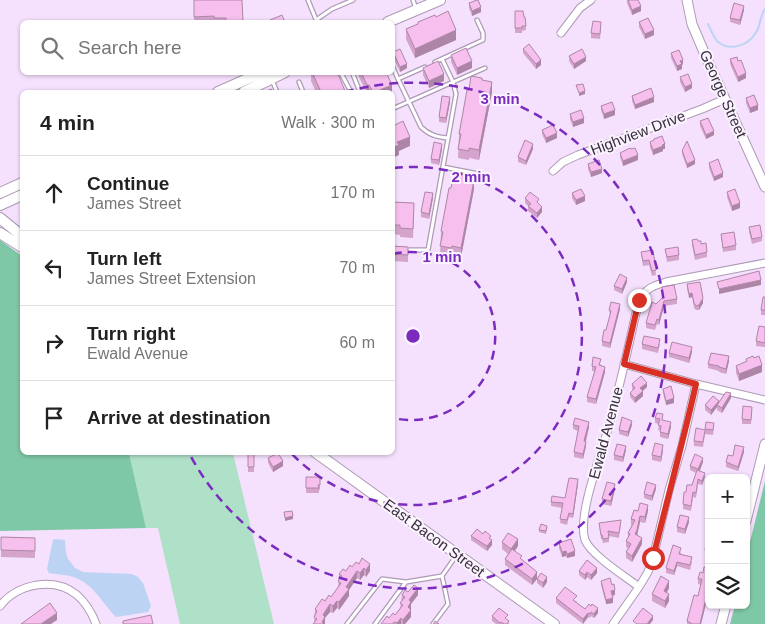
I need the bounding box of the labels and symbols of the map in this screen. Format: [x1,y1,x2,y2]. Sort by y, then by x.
street label: George Street [697,47,751,141]
text: 3 min [480,90,520,107]
street label: Highview Drive [588,107,688,158]
text: 2 min [451,168,491,185]
text: 1 min [422,248,462,265]
route end [628,289,651,312]
centre of rings [404,327,422,345]
street label: Ewald Avenue [585,385,626,481]
street label: East Bacon Street [380,495,489,580]
route start [642,547,665,570]

